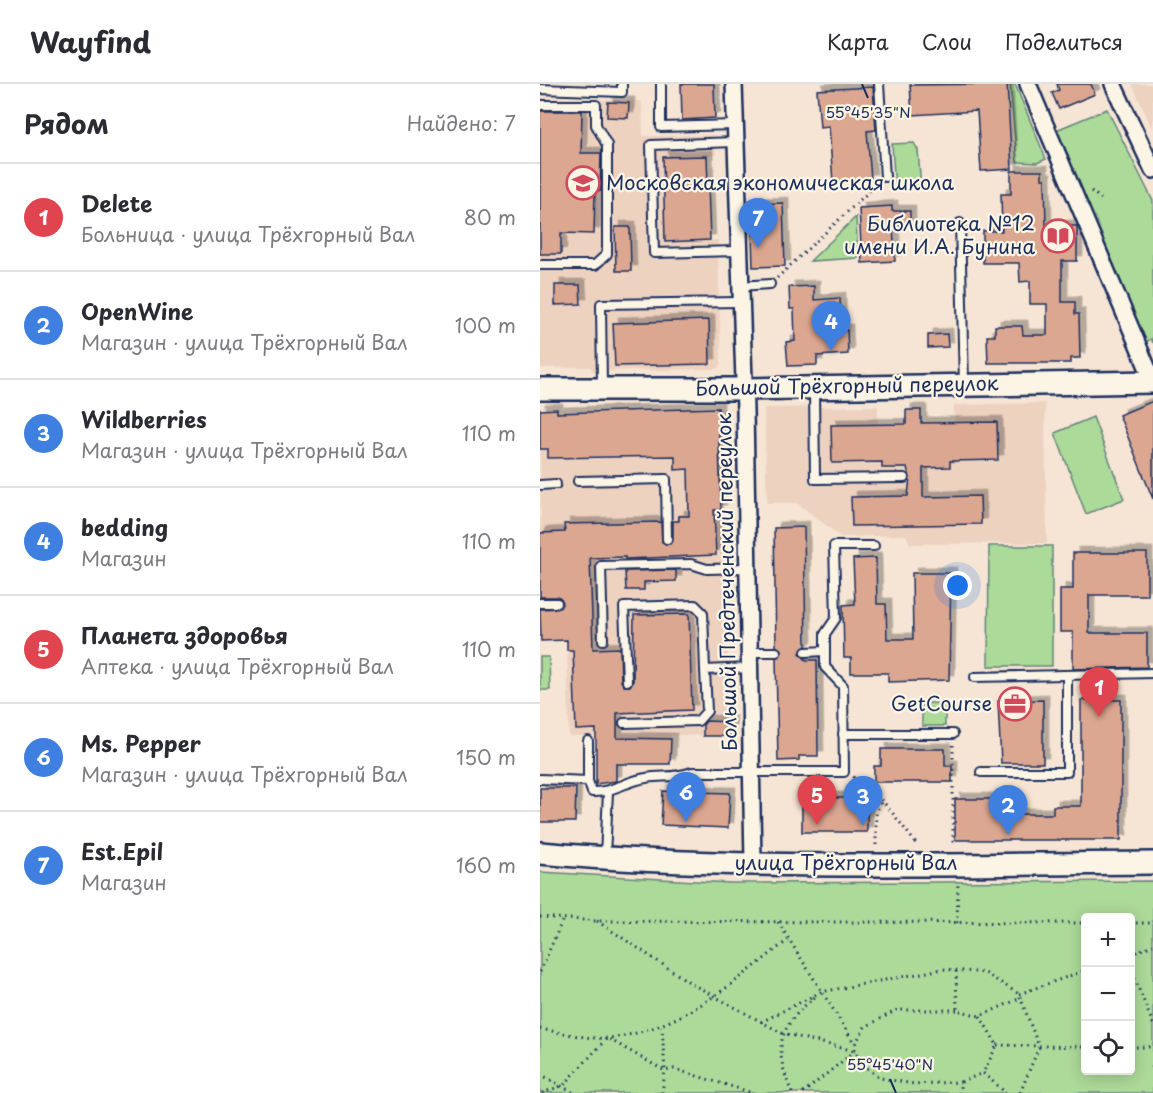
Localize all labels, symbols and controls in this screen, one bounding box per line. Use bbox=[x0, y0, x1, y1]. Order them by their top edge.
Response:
text: Wayfind bbox=[30, 20, 151, 63]
text: Карта bbox=[827, 25, 889, 57]
text: Слои bbox=[922, 25, 972, 57]
text: Поделиться bbox=[1005, 25, 1123, 57]
text: 55°45'35"N bbox=[825, 100, 911, 123]
text: Рядом bbox=[24, 104, 109, 143]
text: Найдено: 7 bbox=[407, 108, 516, 138]
school or university icon: Московская экономическая школа bbox=[565, 165, 601, 201]
place label: Московская экономическая школа bbox=[606, 167, 955, 197]
text: Delete bbox=[81, 186, 152, 219]
pin: 7 bbox=[738, 198, 778, 248]
text: 1 bbox=[39, 202, 48, 232]
text: 80 m bbox=[464, 202, 516, 232]
place label: Библиотека №12 имени И.А. Бунина bbox=[844, 208, 1035, 261]
library icon: Библиотека №12 имени И.А. Бунина bbox=[1040, 218, 1076, 254]
text: Больница · улица Трёхгорный Вал bbox=[81, 219, 415, 249]
text: OpenWine bbox=[81, 294, 193, 327]
pin: 4 bbox=[812, 302, 850, 351]
text: 2 bbox=[36, 310, 51, 340]
text: 100 m bbox=[455, 310, 516, 340]
text: Магазин · улица Трёхгорный Вал bbox=[81, 327, 408, 357]
street label: Большой Трёхгорный переулок bbox=[695, 367, 999, 403]
text: Wildberries bbox=[81, 402, 207, 435]
street label: Большой Предтеченский переулок bbox=[708, 413, 744, 751]
text: 3 bbox=[37, 418, 50, 448]
text: 110 m bbox=[462, 418, 516, 448]
text: Магазин · улица Трёхгорный Вал bbox=[81, 435, 408, 465]
text: bedding bbox=[81, 510, 168, 543]
text: 4 bbox=[37, 526, 50, 556]
text: 110 m bbox=[462, 526, 516, 556]
text: Магазин bbox=[81, 543, 167, 573]
your location bbox=[943, 571, 972, 600]
text: Планета здоровья bbox=[81, 618, 288, 651]
text: 5 bbox=[37, 634, 50, 664]
text: 110 m bbox=[462, 634, 516, 664]
text: Аптека · улица Трёхгорный Вал bbox=[81, 651, 394, 681]
pin: 1 bbox=[1080, 668, 1118, 717]
office icon: GetCourse bbox=[997, 686, 1033, 722]
place label: GetCourse bbox=[891, 688, 992, 718]
text: Ms. Pepper bbox=[81, 726, 201, 759]
text: 6 bbox=[36, 742, 51, 772]
text: 150 m bbox=[456, 742, 516, 772]
text: Магазин · улица Трёхгорный Вал bbox=[81, 759, 408, 789]
pin: 6 bbox=[666, 772, 706, 822]
pin: 5 bbox=[798, 776, 836, 825]
pin: 3 bbox=[844, 776, 882, 826]
pin: 2 bbox=[988, 786, 1028, 835]
text: Est.Epil bbox=[81, 834, 163, 867]
street label: улица Трёхгорный Вал bbox=[735, 847, 958, 877]
text: 7 bbox=[38, 850, 49, 880]
text: 160 m bbox=[456, 850, 516, 880]
text: Магазин bbox=[81, 867, 167, 897]
map controls bbox=[1081, 913, 1135, 1075]
button: + bbox=[1081, 913, 1135, 967]
button: − bbox=[1081, 967, 1135, 1021]
button: locate bbox=[1081, 1021, 1135, 1075]
text: 55°45'40"N bbox=[847, 1052, 933, 1075]

